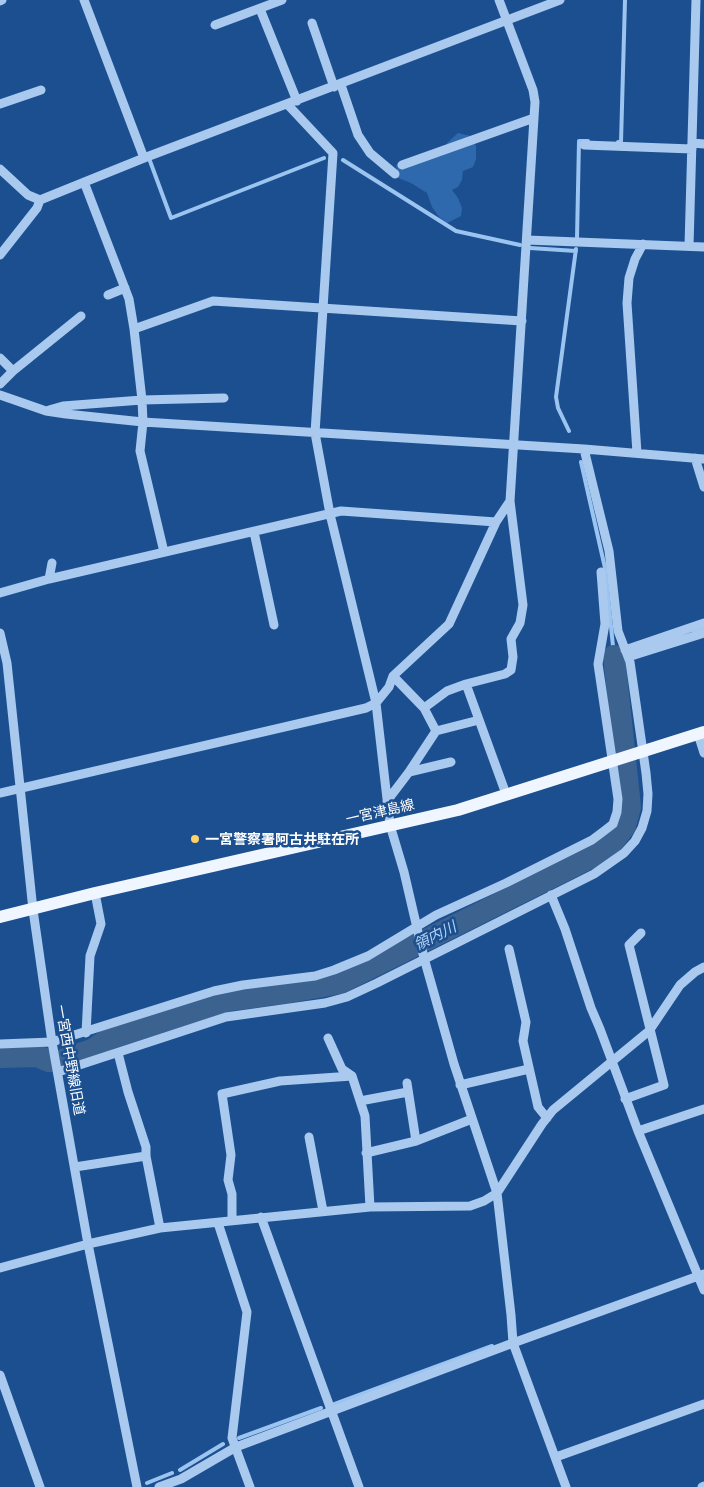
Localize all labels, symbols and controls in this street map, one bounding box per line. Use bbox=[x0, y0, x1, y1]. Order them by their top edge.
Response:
street label: 一宮津島線 bbox=[344, 796, 416, 828]
place label: 一宮警察署阿古井駐在所 bbox=[205, 831, 359, 847]
marker: 一宮警察署阿古井駐在所 bbox=[189, 833, 201, 845]
water label: 領内川 bbox=[411, 918, 459, 954]
street label: 一宮西中野線旧道 bbox=[52, 1003, 88, 1117]

